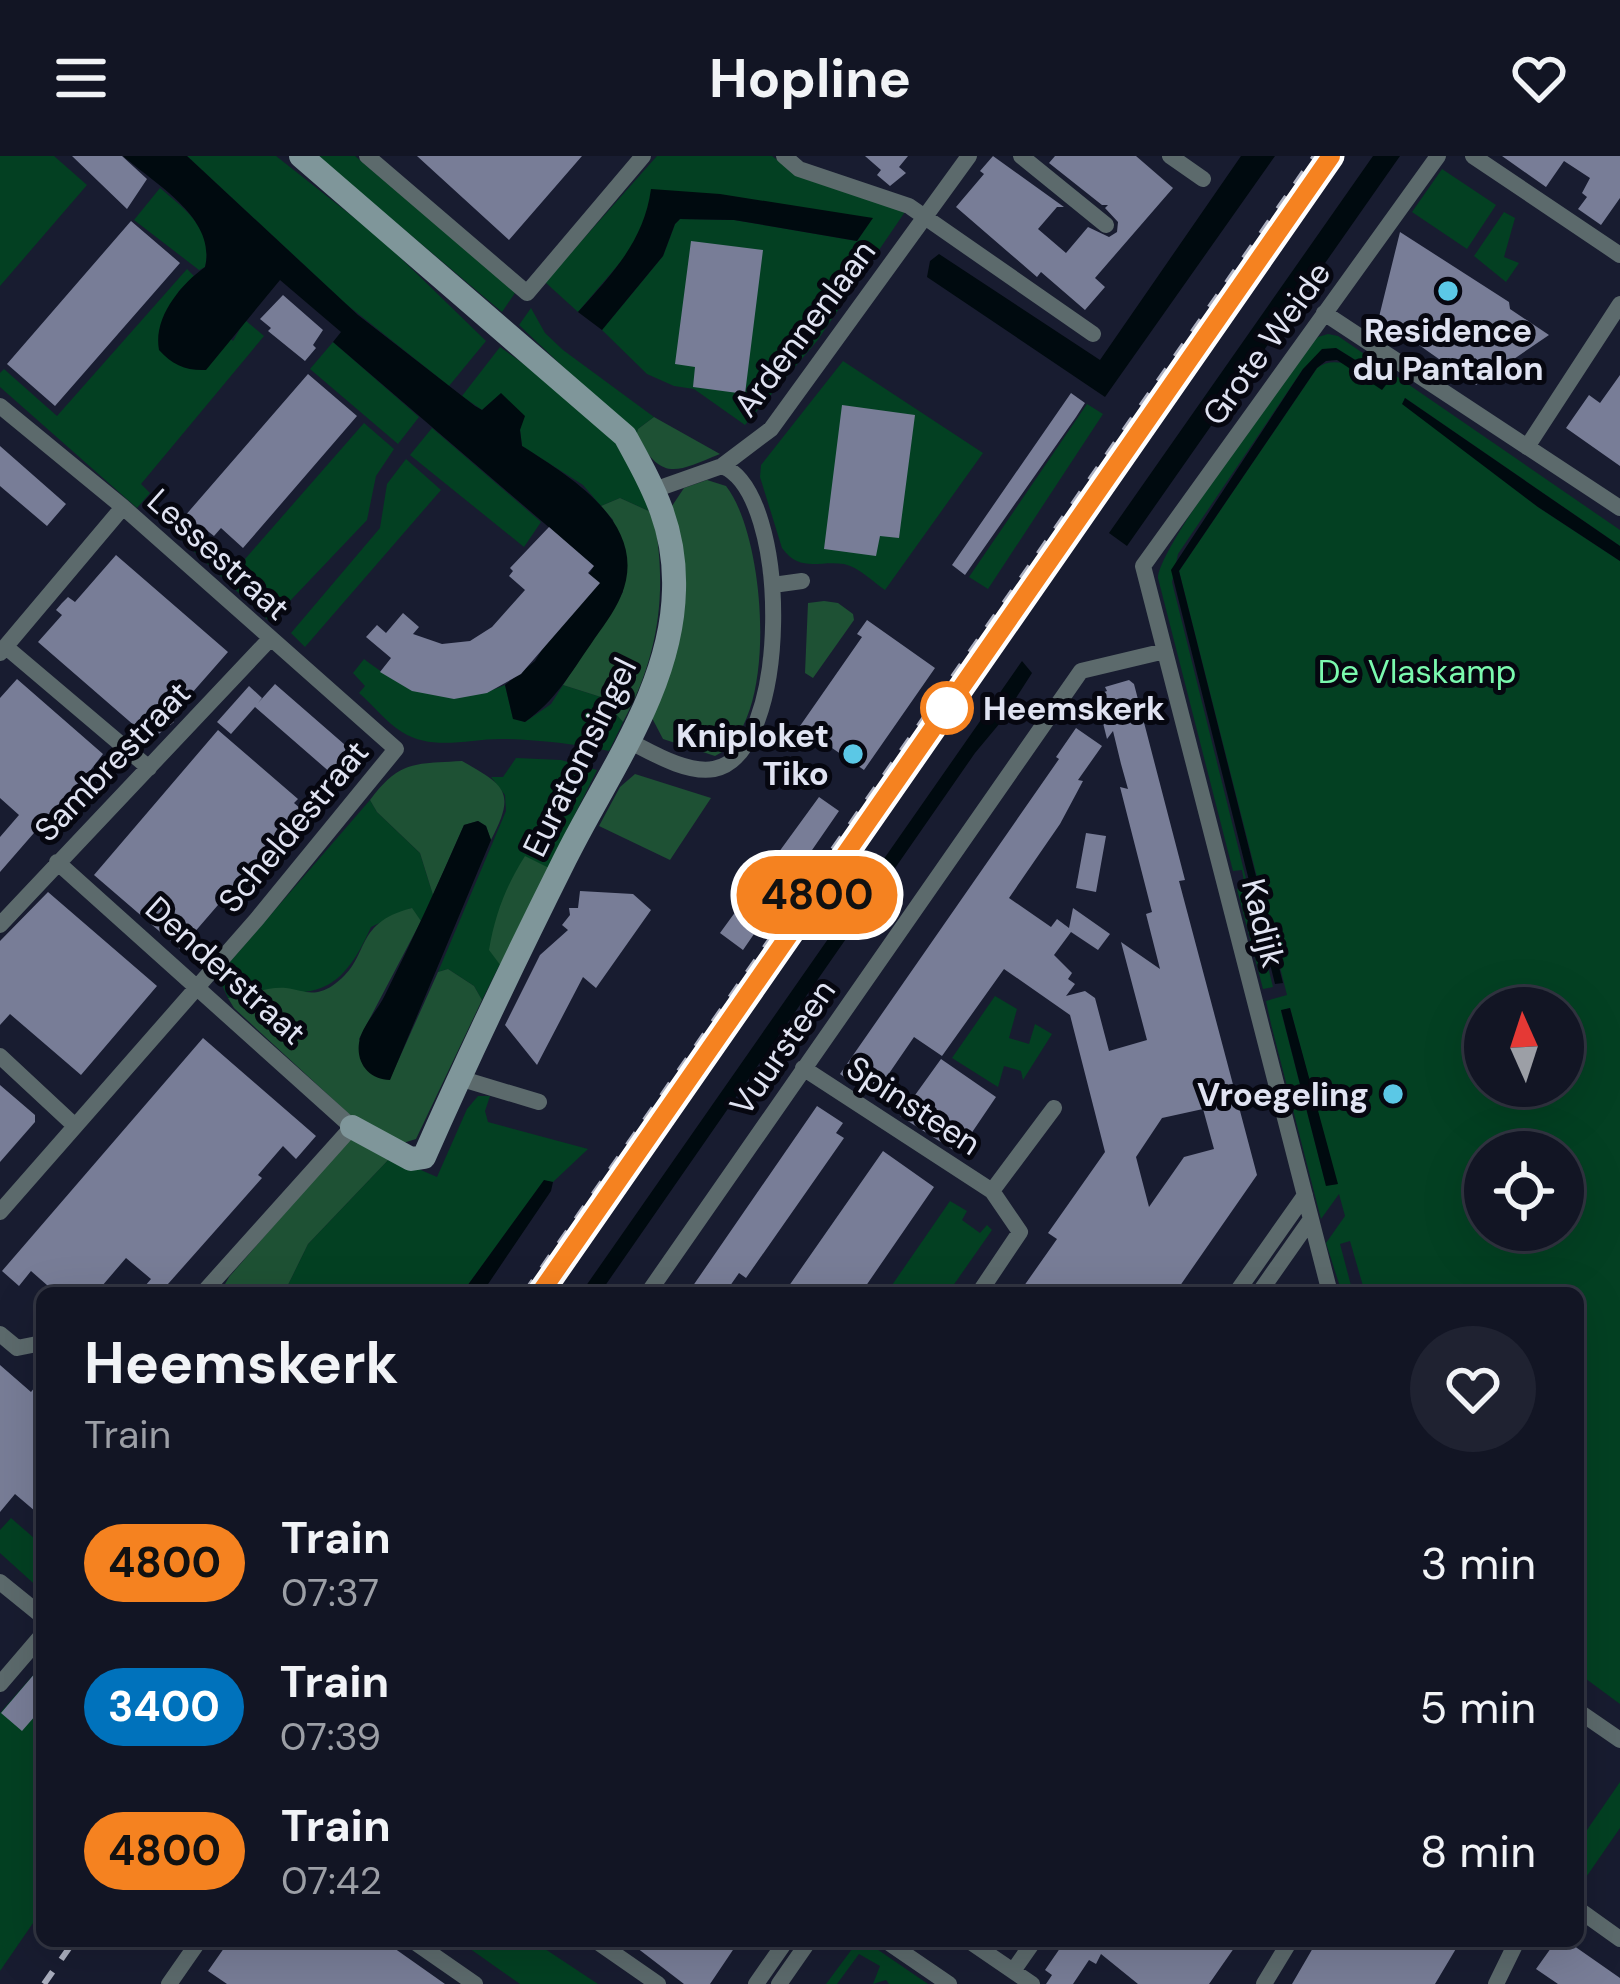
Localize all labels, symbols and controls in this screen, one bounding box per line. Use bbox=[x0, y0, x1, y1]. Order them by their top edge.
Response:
text: Hopline bbox=[709, 43, 911, 114]
icon: menu bbox=[48, 45, 114, 111]
icon: heart bbox=[1506, 45, 1572, 111]
street label: Ardennenlaan bbox=[724, 231, 885, 425]
street label: Grote Weide bbox=[1193, 253, 1340, 434]
marker: Residence du Pantalon bbox=[1435, 278, 1461, 304]
place label: Residence du Pantalon bbox=[1352, 309, 1544, 390]
street label: Lessestraat bbox=[139, 479, 299, 629]
park label: De Vlaskamp bbox=[1318, 650, 1516, 693]
street label: Euratomsingel bbox=[513, 651, 646, 864]
street label: Sambrestraat bbox=[25, 672, 200, 851]
marker: Heemskerk bbox=[922, 683, 972, 733]
place label: Heemskerk bbox=[983, 687, 1165, 730]
place label: Kniploket Tiko bbox=[676, 714, 829, 795]
street label: Scheldestraat bbox=[209, 731, 378, 921]
marker: Kniploket Tiko bbox=[840, 741, 866, 767]
line badge: 4800 bbox=[733, 856, 901, 934]
text: 4800 bbox=[760, 867, 874, 922]
street label: Kadijk bbox=[1232, 874, 1295, 972]
street label: Denderstraat bbox=[136, 887, 315, 1054]
street label: Vuursteen bbox=[720, 971, 845, 1124]
north arrow bbox=[1464, 987, 1584, 1107]
map controls bbox=[1464, 987, 1584, 1251]
street label: Spinsteen bbox=[839, 1046, 989, 1165]
place label: Vroegeling bbox=[1197, 1073, 1369, 1116]
marker: Vroegeling bbox=[1380, 1081, 1406, 1107]
button: locate bbox=[1464, 1131, 1584, 1251]
text: Heemskerk bbox=[84, 1326, 398, 1401]
button: heart bbox=[1410, 1326, 1536, 1452]
text: Train bbox=[84, 1409, 171, 1460]
text: Train bbox=[281, 1508, 391, 1567]
text: 3 min bbox=[1421, 1534, 1536, 1593]
text: 4800 bbox=[108, 1535, 221, 1590]
text: 07:37 bbox=[281, 1567, 379, 1618]
text: Train bbox=[280, 1652, 389, 1711]
text: 5 min bbox=[1420, 1678, 1536, 1737]
text: 3400 bbox=[108, 1679, 220, 1734]
text: 07:39 bbox=[280, 1711, 381, 1762]
text: Train bbox=[281, 1796, 391, 1855]
text: 8 min bbox=[1420, 1822, 1536, 1881]
text: 4800 bbox=[108, 1823, 221, 1878]
text: 07:42 bbox=[281, 1855, 382, 1906]

